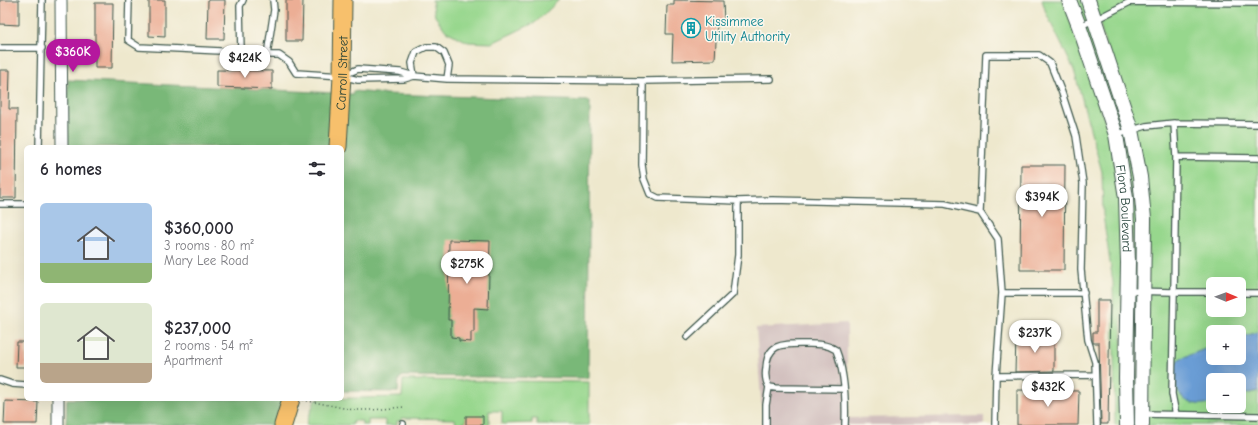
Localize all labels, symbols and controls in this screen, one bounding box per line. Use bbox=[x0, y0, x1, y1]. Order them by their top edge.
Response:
place label: Kissimmee Utility Authority bbox=[705, 14, 790, 44]
building icon: Kissimmee Utility Authority bbox=[680, 17, 702, 39]
street label: Carroll Street bbox=[333, 35, 351, 111]
pin: $360K bbox=[45, 39, 101, 73]
text: $360K bbox=[55, 44, 91, 59]
pin: $424K bbox=[217, 45, 273, 79]
text: $424K bbox=[228, 50, 262, 65]
icon: filters bbox=[306, 158, 328, 180]
text: 6 homes bbox=[40, 160, 102, 179]
street label: Flora Boulevard bbox=[1113, 164, 1135, 252]
pin: $394K bbox=[1014, 184, 1070, 218]
text: $394K bbox=[1025, 189, 1059, 204]
icon: home bbox=[72, 219, 120, 267]
text: $360,000 bbox=[164, 219, 234, 238]
text: 3 rooms · 80 m² bbox=[164, 238, 254, 253]
pin: $275K bbox=[439, 251, 495, 285]
text: Mary Lee Road bbox=[164, 253, 249, 268]
text: $275K bbox=[450, 256, 484, 271]
north arrow bbox=[1206, 277, 1246, 317]
map controls bbox=[1206, 277, 1246, 413]
icon: home bbox=[72, 319, 120, 367]
text: $237,000 bbox=[164, 319, 231, 338]
pin: $237K bbox=[1007, 320, 1063, 354]
text: $237K bbox=[1018, 325, 1052, 340]
button: + bbox=[1206, 325, 1246, 365]
text: 2 rooms · 54 m² bbox=[164, 338, 253, 353]
text: Apartment bbox=[164, 353, 222, 368]
button: − bbox=[1206, 373, 1246, 413]
pin: $432K bbox=[1020, 374, 1076, 408]
text: $432K bbox=[1031, 379, 1065, 394]

